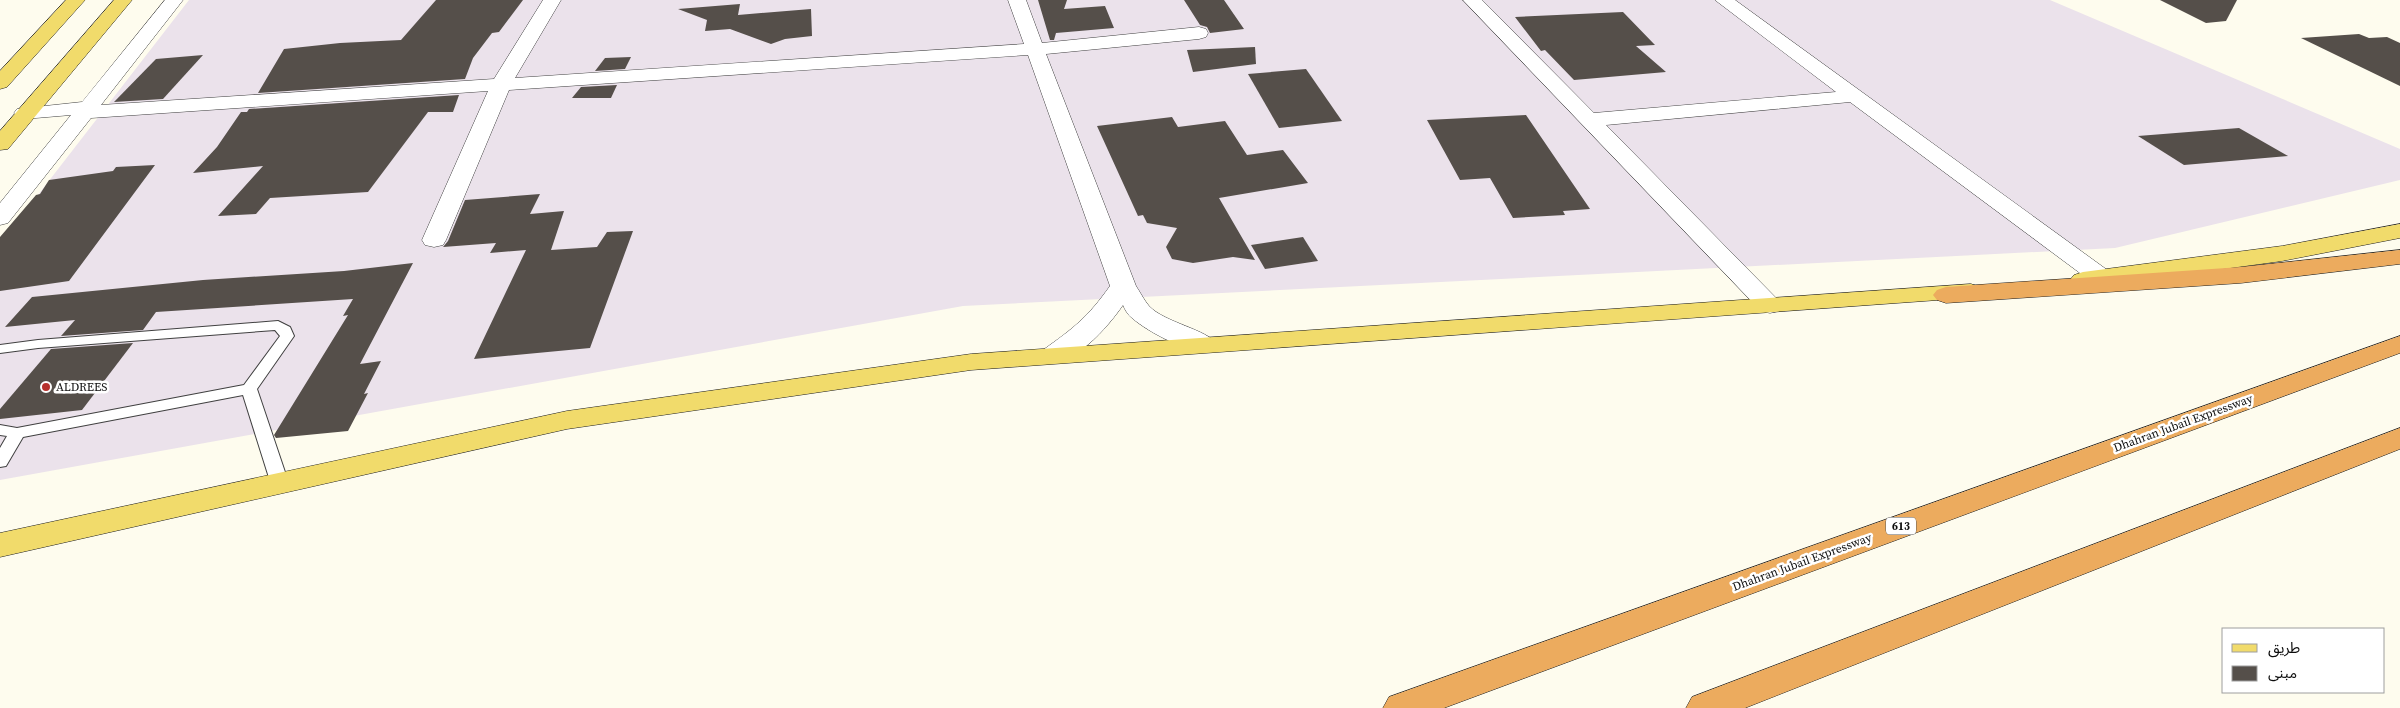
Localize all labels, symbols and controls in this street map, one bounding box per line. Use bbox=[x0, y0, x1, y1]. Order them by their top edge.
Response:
place label: ALDREES bbox=[56, 379, 107, 395]
marker: ALDREES bbox=[40, 381, 52, 393]
street label: Dhahran Jubail Expressway bbox=[2111, 390, 2256, 456]
road number: 613 bbox=[1886, 518, 1916, 534]
street label: Dhahran Jubail Expressway bbox=[1730, 529, 1875, 595]
legend bbox=[2222, 628, 2385, 693]
text: طريق bbox=[2268, 637, 2300, 658]
text: مبنى bbox=[2268, 662, 2297, 683]

